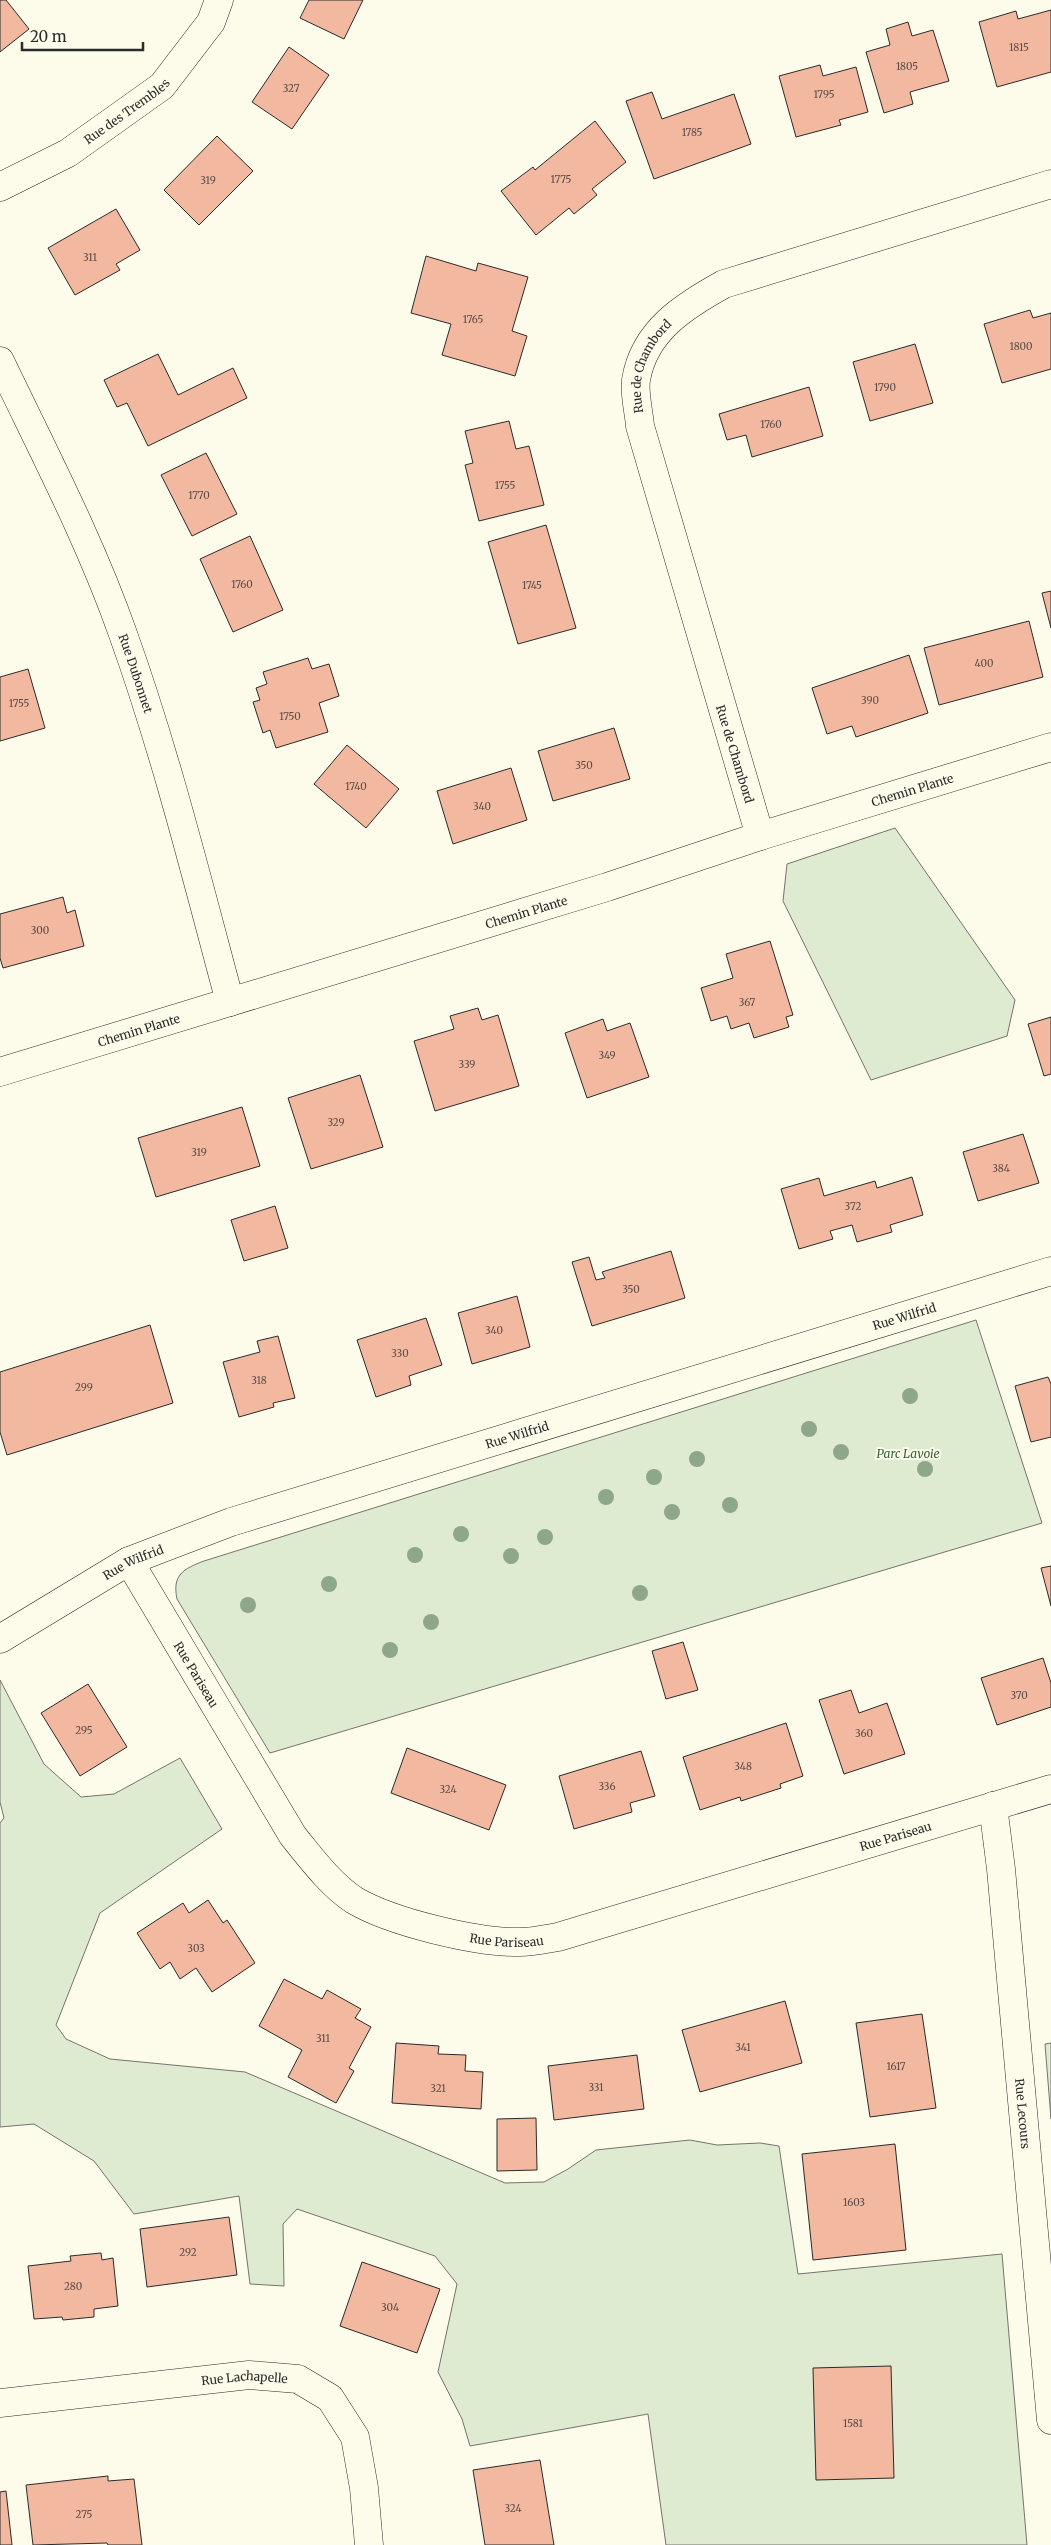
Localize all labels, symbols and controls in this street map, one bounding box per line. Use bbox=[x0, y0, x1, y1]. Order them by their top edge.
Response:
scale bar bbox=[22, 20, 144, 52]
text: 20 m bbox=[30, 27, 67, 46]
house number: 1815 bbox=[1009, 41, 1029, 54]
house number: 1805 bbox=[896, 60, 918, 73]
street label: Rue des Trembles bbox=[81, 75, 173, 147]
house number: 327 bbox=[283, 82, 300, 95]
house number: 1795 bbox=[813, 88, 835, 101]
house number: 1785 bbox=[682, 126, 703, 139]
house number: 1775 bbox=[551, 173, 572, 186]
house number: 319 bbox=[200, 174, 216, 187]
house number: 311 bbox=[83, 251, 97, 264]
house number: 1765 bbox=[463, 313, 483, 326]
street label: Rue de Chambord bbox=[628, 316, 674, 414]
house number: 1800 bbox=[1009, 340, 1033, 353]
house number: 1790 bbox=[874, 381, 896, 394]
house number: 1760 bbox=[760, 418, 782, 431]
house number: 1755 bbox=[495, 479, 515, 492]
house number: 1770 bbox=[188, 489, 210, 502]
house number: 1760 bbox=[231, 578, 253, 591]
house number: 1745 bbox=[522, 579, 542, 592]
street label: Rue Dubonnet bbox=[116, 632, 157, 715]
house number: 400 bbox=[974, 657, 994, 670]
house number: 390 bbox=[861, 694, 879, 707]
house number: 1755 bbox=[9, 697, 29, 710]
street label: Rue de Chambord bbox=[713, 703, 757, 805]
house number: 1750 bbox=[279, 710, 301, 723]
house number: 350 bbox=[575, 759, 593, 772]
street label: Chemin Plante bbox=[869, 770, 955, 809]
house number: 1740 bbox=[345, 780, 367, 793]
house number: 340 bbox=[473, 800, 491, 813]
street label: Chemin Plante bbox=[483, 892, 569, 931]
house number: 300 bbox=[31, 924, 49, 937]
house number: 367 bbox=[739, 996, 756, 1009]
street label: Chemin Plante bbox=[96, 1010, 181, 1049]
house number: 349 bbox=[598, 1049, 616, 1062]
house number: 339 bbox=[459, 1058, 475, 1071]
house number: 329 bbox=[327, 1116, 345, 1129]
house number: 319 bbox=[191, 1146, 207, 1159]
house number: 384 bbox=[992, 1162, 1010, 1175]
house number: 372 bbox=[845, 1200, 861, 1213]
house number: 350 bbox=[622, 1283, 640, 1296]
street label: Rue Wilfrid bbox=[871, 1299, 938, 1333]
house number: 340 bbox=[485, 1324, 503, 1337]
house number: 330 bbox=[391, 1347, 409, 1360]
house number: 318 bbox=[251, 1374, 267, 1387]
house number: 299 bbox=[75, 1381, 93, 1394]
street label: Rue Wilfrid bbox=[483, 1418, 550, 1451]
park label: Parc Lavoie bbox=[876, 1446, 940, 1461]
street label: Rue Wilfrid bbox=[100, 1541, 165, 1583]
street label: Rue Pariseau bbox=[171, 1639, 222, 1710]
house number: 370 bbox=[1010, 1689, 1028, 1702]
house number: 295 bbox=[75, 1724, 93, 1737]
house number: 360 bbox=[855, 1727, 873, 1740]
house number: 348 bbox=[734, 1760, 752, 1773]
house number: 336 bbox=[599, 1780, 615, 1793]
house number: 324 bbox=[439, 1783, 457, 1796]
street label: Rue Pariseau bbox=[858, 1818, 933, 1854]
street label: Rue Pariseau bbox=[469, 1930, 545, 1950]
house number: 303 bbox=[187, 1942, 205, 1955]
house number: 311 bbox=[316, 2032, 330, 2045]
house number: 341 bbox=[735, 2041, 751, 2054]
house number: 1617 bbox=[886, 2060, 906, 2073]
street label: Rue Lecours bbox=[1013, 2078, 1034, 2149]
house number: 331 bbox=[588, 2081, 604, 2094]
house number: 321 bbox=[430, 2082, 446, 2095]
house number: 1603 bbox=[843, 2196, 865, 2209]
house number: 292 bbox=[179, 2246, 197, 2259]
house number: 280 bbox=[64, 2280, 82, 2293]
house number: 304 bbox=[381, 2301, 399, 2314]
street label: Rue Lachapelle bbox=[200, 2367, 288, 2388]
house number: 1581 bbox=[843, 2417, 863, 2430]
house number: 324 bbox=[504, 2502, 522, 2515]
house number: 275 bbox=[76, 2508, 93, 2521]

